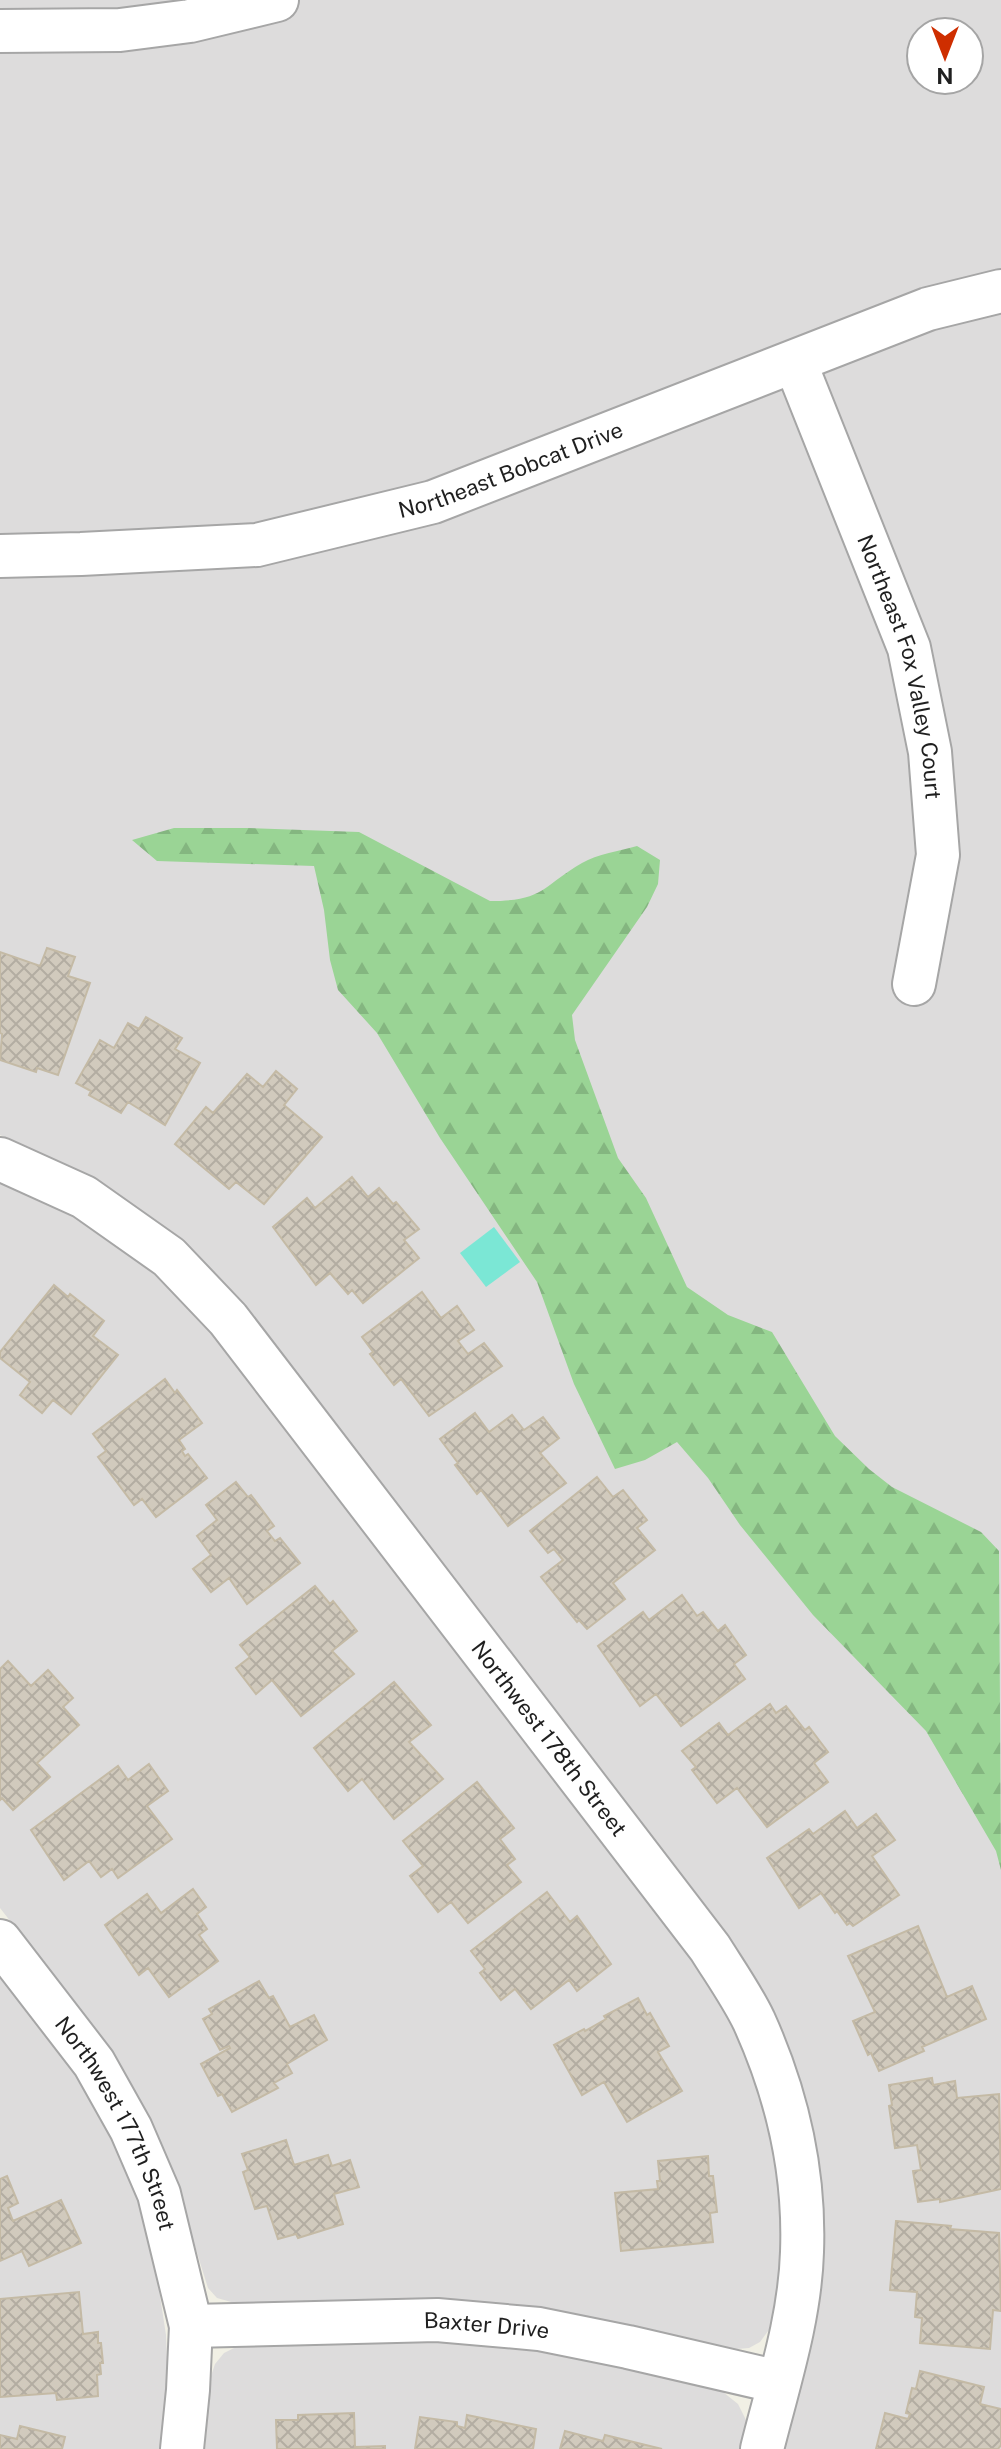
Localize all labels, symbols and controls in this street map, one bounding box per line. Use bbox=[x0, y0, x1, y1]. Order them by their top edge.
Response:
north arrow bbox=[905, 16, 985, 96]
text: N bbox=[936, 63, 954, 89]
street label: Northeast Bobcat Drive bbox=[395, 416, 627, 523]
street label: Northeast Fox Valley Court bbox=[852, 531, 947, 800]
street label: Northwest 178th Street bbox=[466, 1635, 632, 1841]
street label: Northwest 177th Street bbox=[50, 2011, 180, 2233]
street label: Baxter Drive bbox=[424, 2307, 552, 2344]

